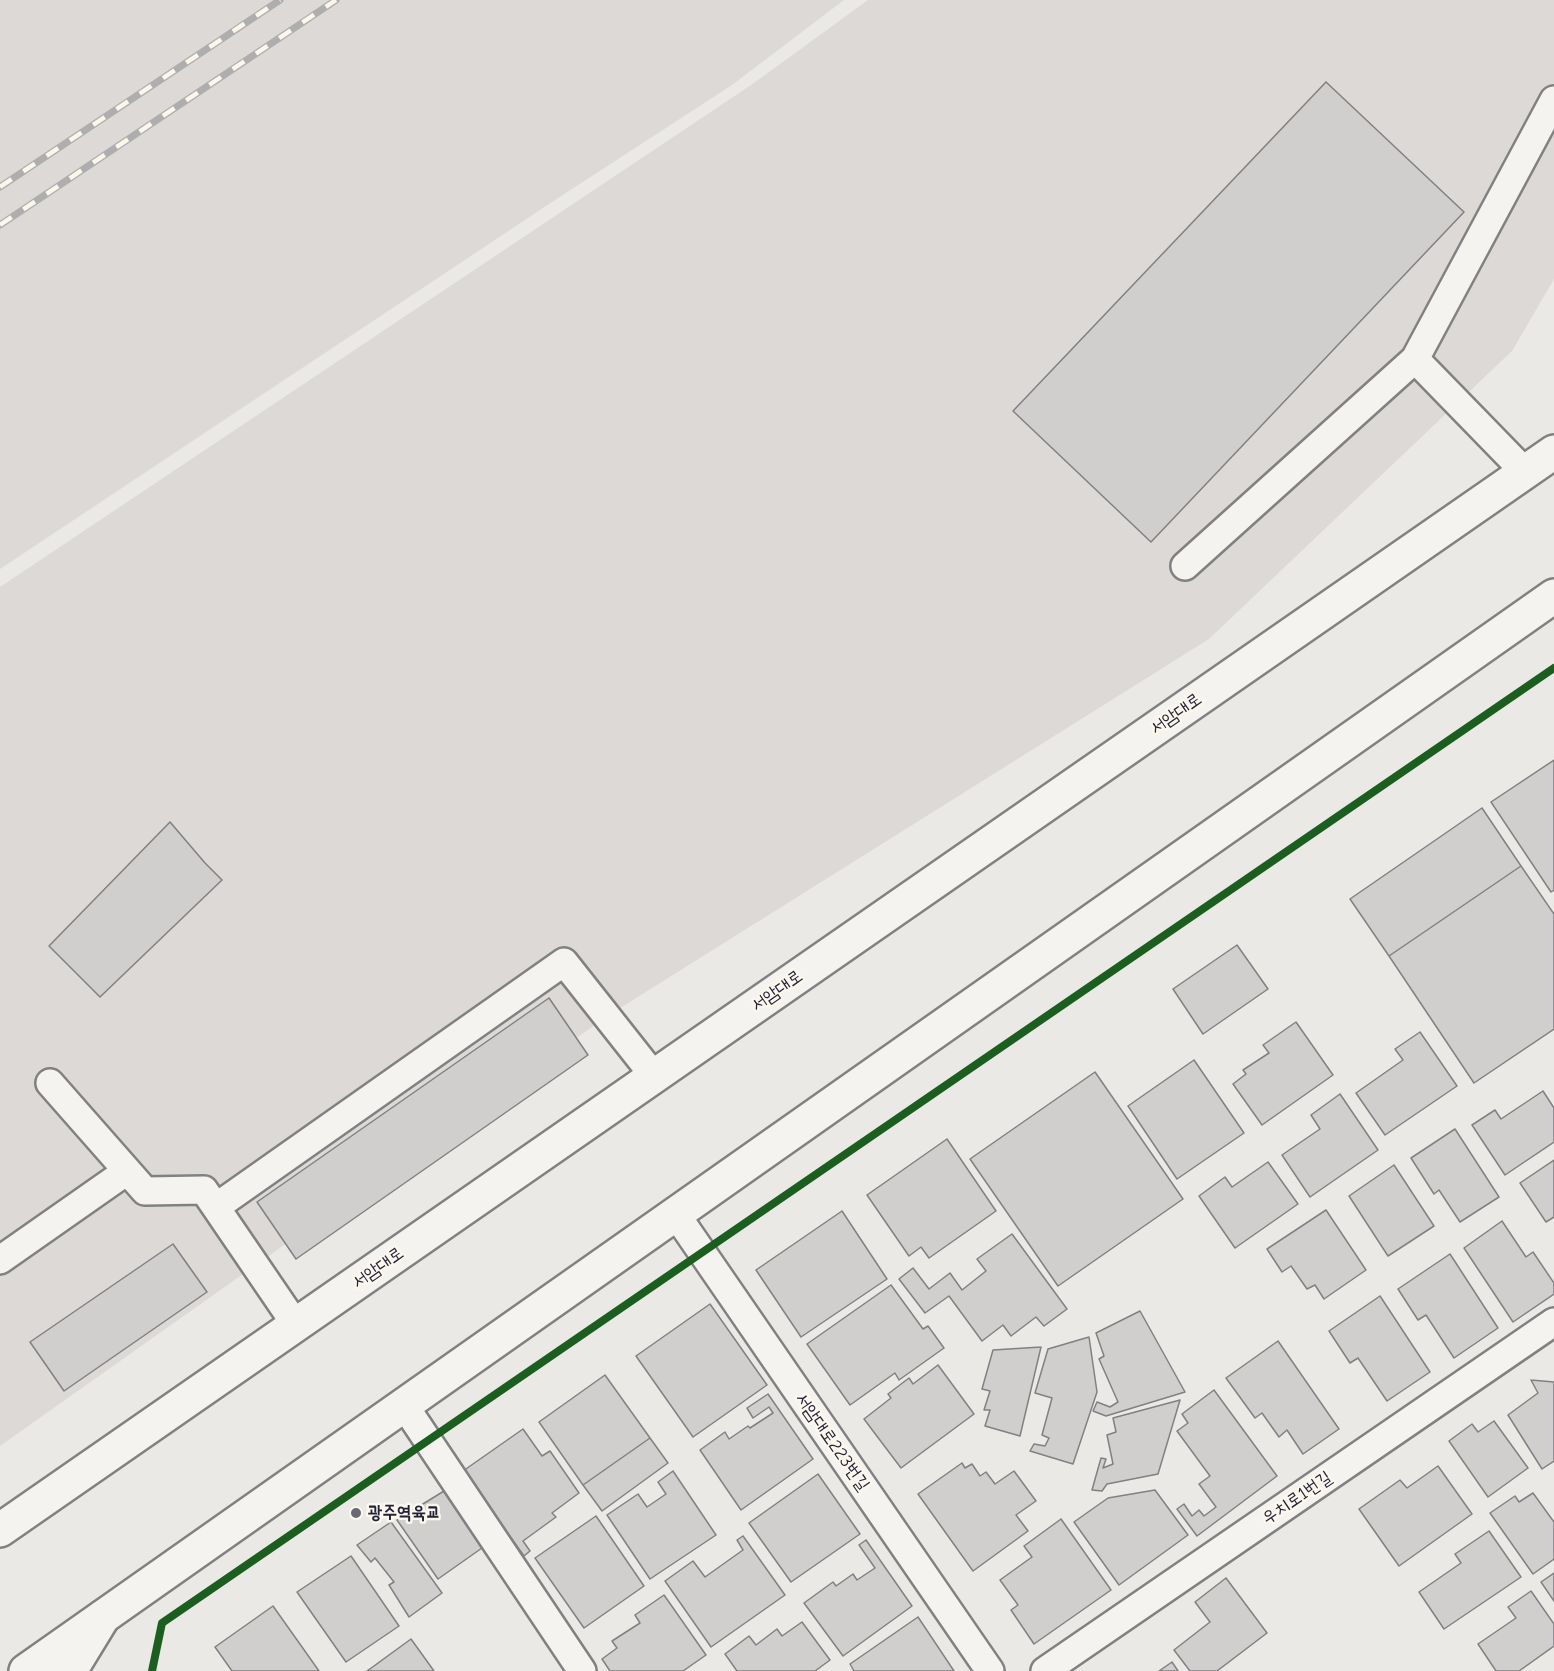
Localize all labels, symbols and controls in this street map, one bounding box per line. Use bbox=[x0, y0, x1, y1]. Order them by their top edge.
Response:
street label: 서암대로 bbox=[1146, 689, 1206, 739]
street label: 서암대로 bbox=[747, 966, 807, 1016]
street label: 서암대로 bbox=[348, 1243, 408, 1293]
street label: 서암대로223번길 bbox=[790, 1389, 874, 1495]
street label: 우치로1번길 bbox=[1258, 1467, 1336, 1529]
place label: 광주역육교 bbox=[368, 1502, 440, 1524]
marker: 광주역육교 bbox=[349, 1506, 363, 1520]

